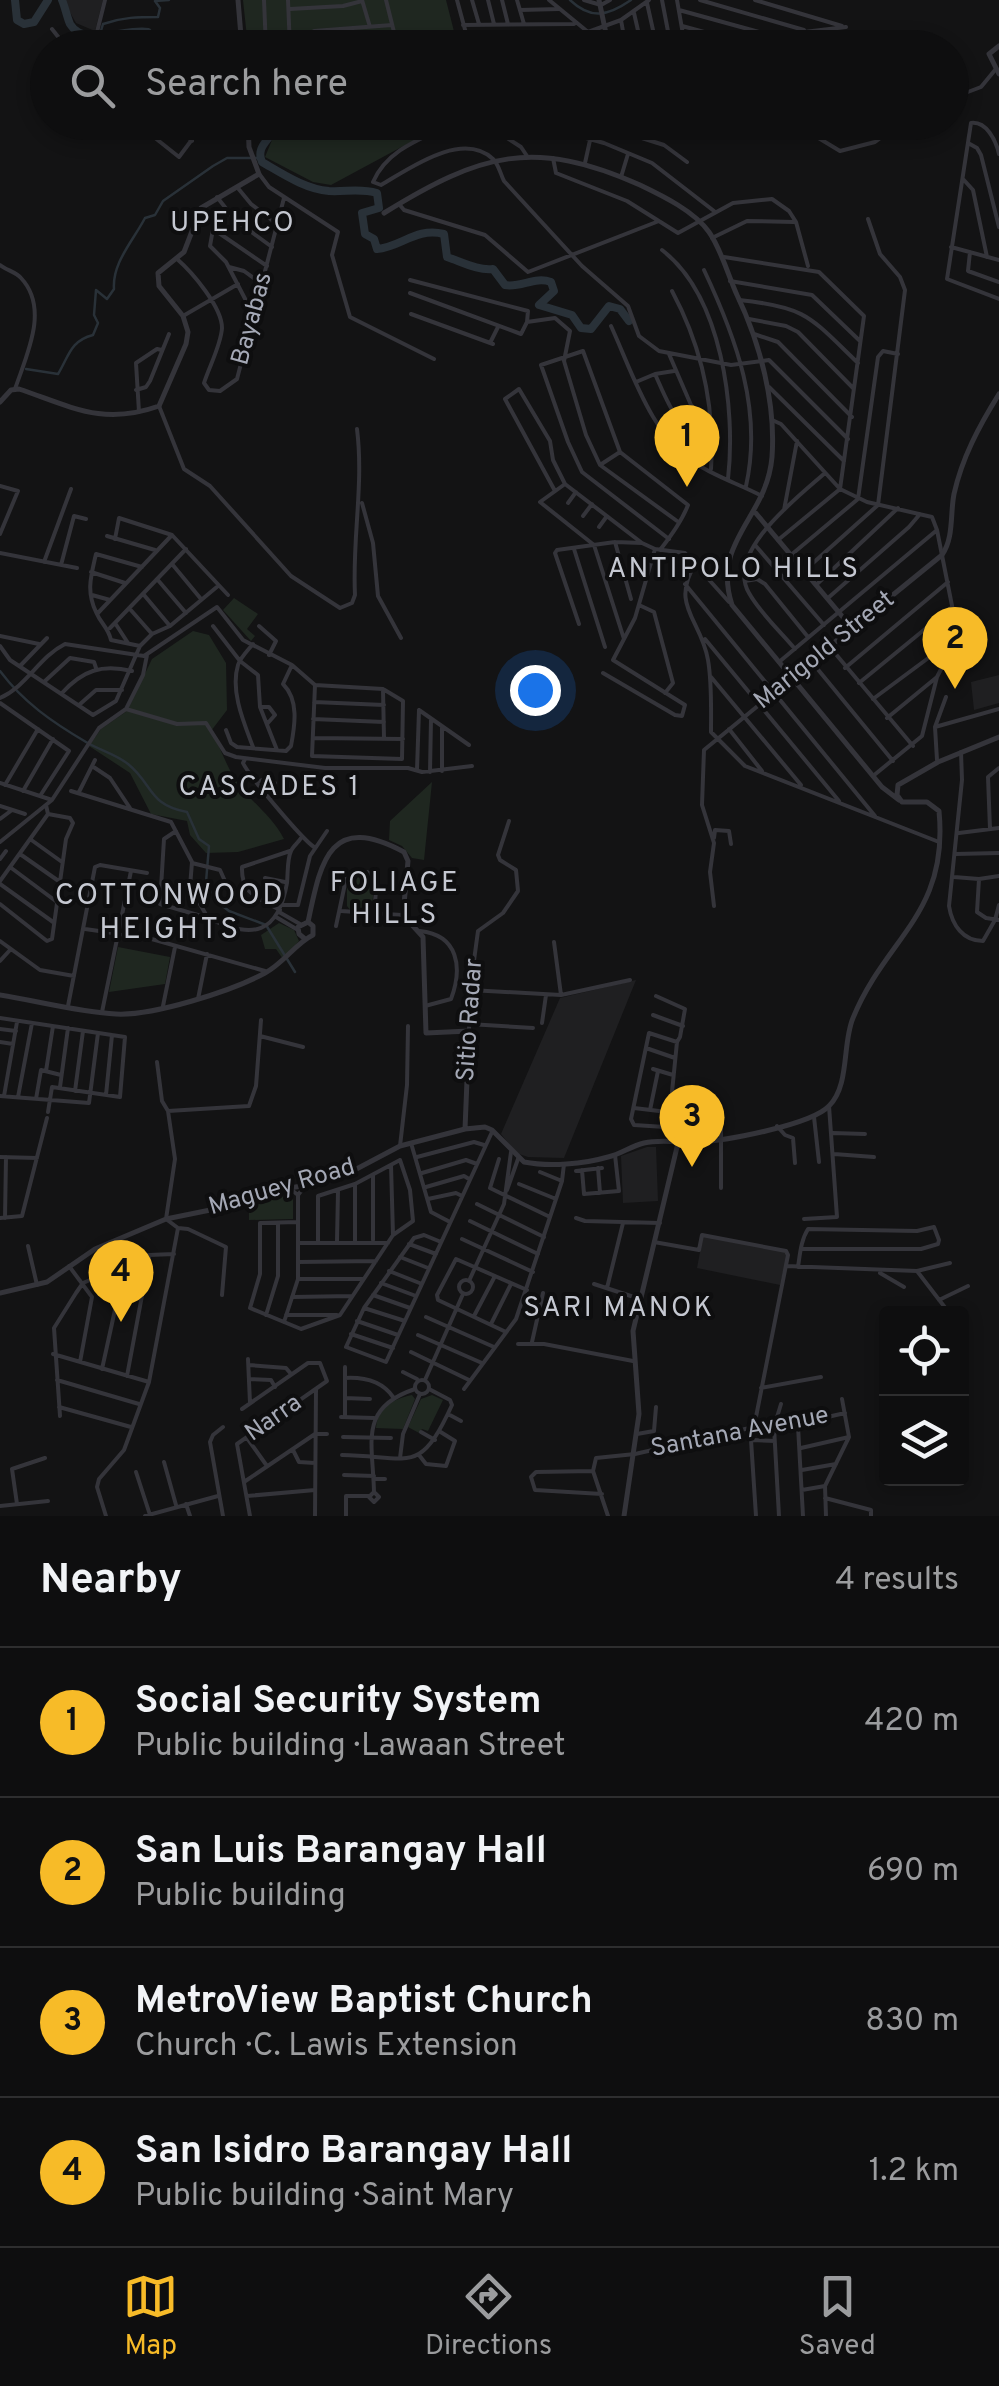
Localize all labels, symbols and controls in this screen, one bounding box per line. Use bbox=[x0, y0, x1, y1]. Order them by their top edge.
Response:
search box bbox=[30, 30, 969, 140]
icon: search bbox=[65, 58, 120, 113]
text: Search here bbox=[145, 61, 348, 110]
district label: UPEHCO bbox=[170, 206, 296, 242]
street label: Bayabas bbox=[225, 269, 281, 369]
pin: 1 bbox=[654, 404, 720, 487]
district label: ANTIPOLO HILLS bbox=[608, 552, 860, 588]
street label: Marigold Street bbox=[748, 584, 902, 718]
pin: 2 bbox=[922, 606, 988, 689]
your location bbox=[510, 665, 561, 716]
district label: CASCADES 1 bbox=[178, 770, 362, 806]
district label: FOLIAGE HILLS bbox=[330, 866, 460, 934]
district label: COTTONWOOD HEIGHTS bbox=[55, 878, 285, 949]
street label: Sitio Radar bbox=[451, 957, 491, 1083]
pin: 3 bbox=[660, 1084, 724, 1167]
street label: Maguey Road bbox=[205, 1152, 359, 1224]
pin: 4 bbox=[88, 1240, 154, 1322]
district label: SARI MANOK bbox=[523, 1291, 715, 1327]
map controls bbox=[879, 1306, 969, 1486]
button: locate bbox=[879, 1306, 969, 1396]
street label: Narra bbox=[239, 1388, 309, 1450]
button: layers bbox=[879, 1396, 969, 1486]
street label: Santana Avenue bbox=[648, 1400, 832, 1466]
text: Nearby bbox=[40, 1555, 182, 1608]
text: 4 results bbox=[835, 1561, 959, 1601]
text: Social Security System bbox=[135, 1678, 542, 1727]
text: 1 bbox=[66, 1702, 79, 1742]
text: 420 m bbox=[864, 1702, 959, 1742]
text: Public building · Lawaan Street bbox=[135, 1727, 566, 1767]
text: San Luis Barangay Hall bbox=[135, 1828, 547, 1877]
text: 2 bbox=[63, 1852, 82, 1892]
text: 690 m bbox=[867, 1852, 959, 1892]
text: Public building bbox=[135, 1877, 346, 1917]
text: MetroView Baptist Church bbox=[135, 1978, 593, 2027]
text: 3 bbox=[63, 2002, 82, 2042]
text: 830 m bbox=[865, 2002, 959, 2042]
text: Church · C. Lawis Extension bbox=[135, 2027, 518, 2067]
text: San Isidro Barangay Hall bbox=[135, 2128, 572, 2177]
text: 4 bbox=[62, 2152, 83, 2192]
text: 1.2 km bbox=[869, 2152, 959, 2192]
text: Public building · Saint Mary bbox=[135, 2177, 514, 2217]
tab: Map bbox=[123, 2269, 178, 2365]
tab: Directions bbox=[425, 2269, 552, 2365]
tab: Saved bbox=[799, 2269, 876, 2365]

